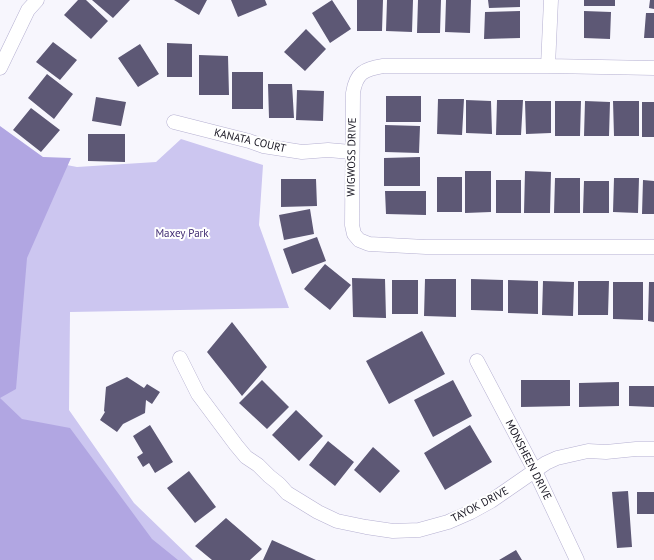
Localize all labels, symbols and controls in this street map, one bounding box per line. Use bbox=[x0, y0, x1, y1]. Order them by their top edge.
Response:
street label: WIGWOSS DRIVE bbox=[345, 117, 359, 197]
street label: KANATA COURT bbox=[213, 126, 287, 156]
park label: Maxey Park bbox=[155, 227, 209, 241]
street label: MONSHEEN DRIVE bbox=[502, 418, 554, 502]
street label: TAYOK DRIVE bbox=[449, 484, 511, 526]

